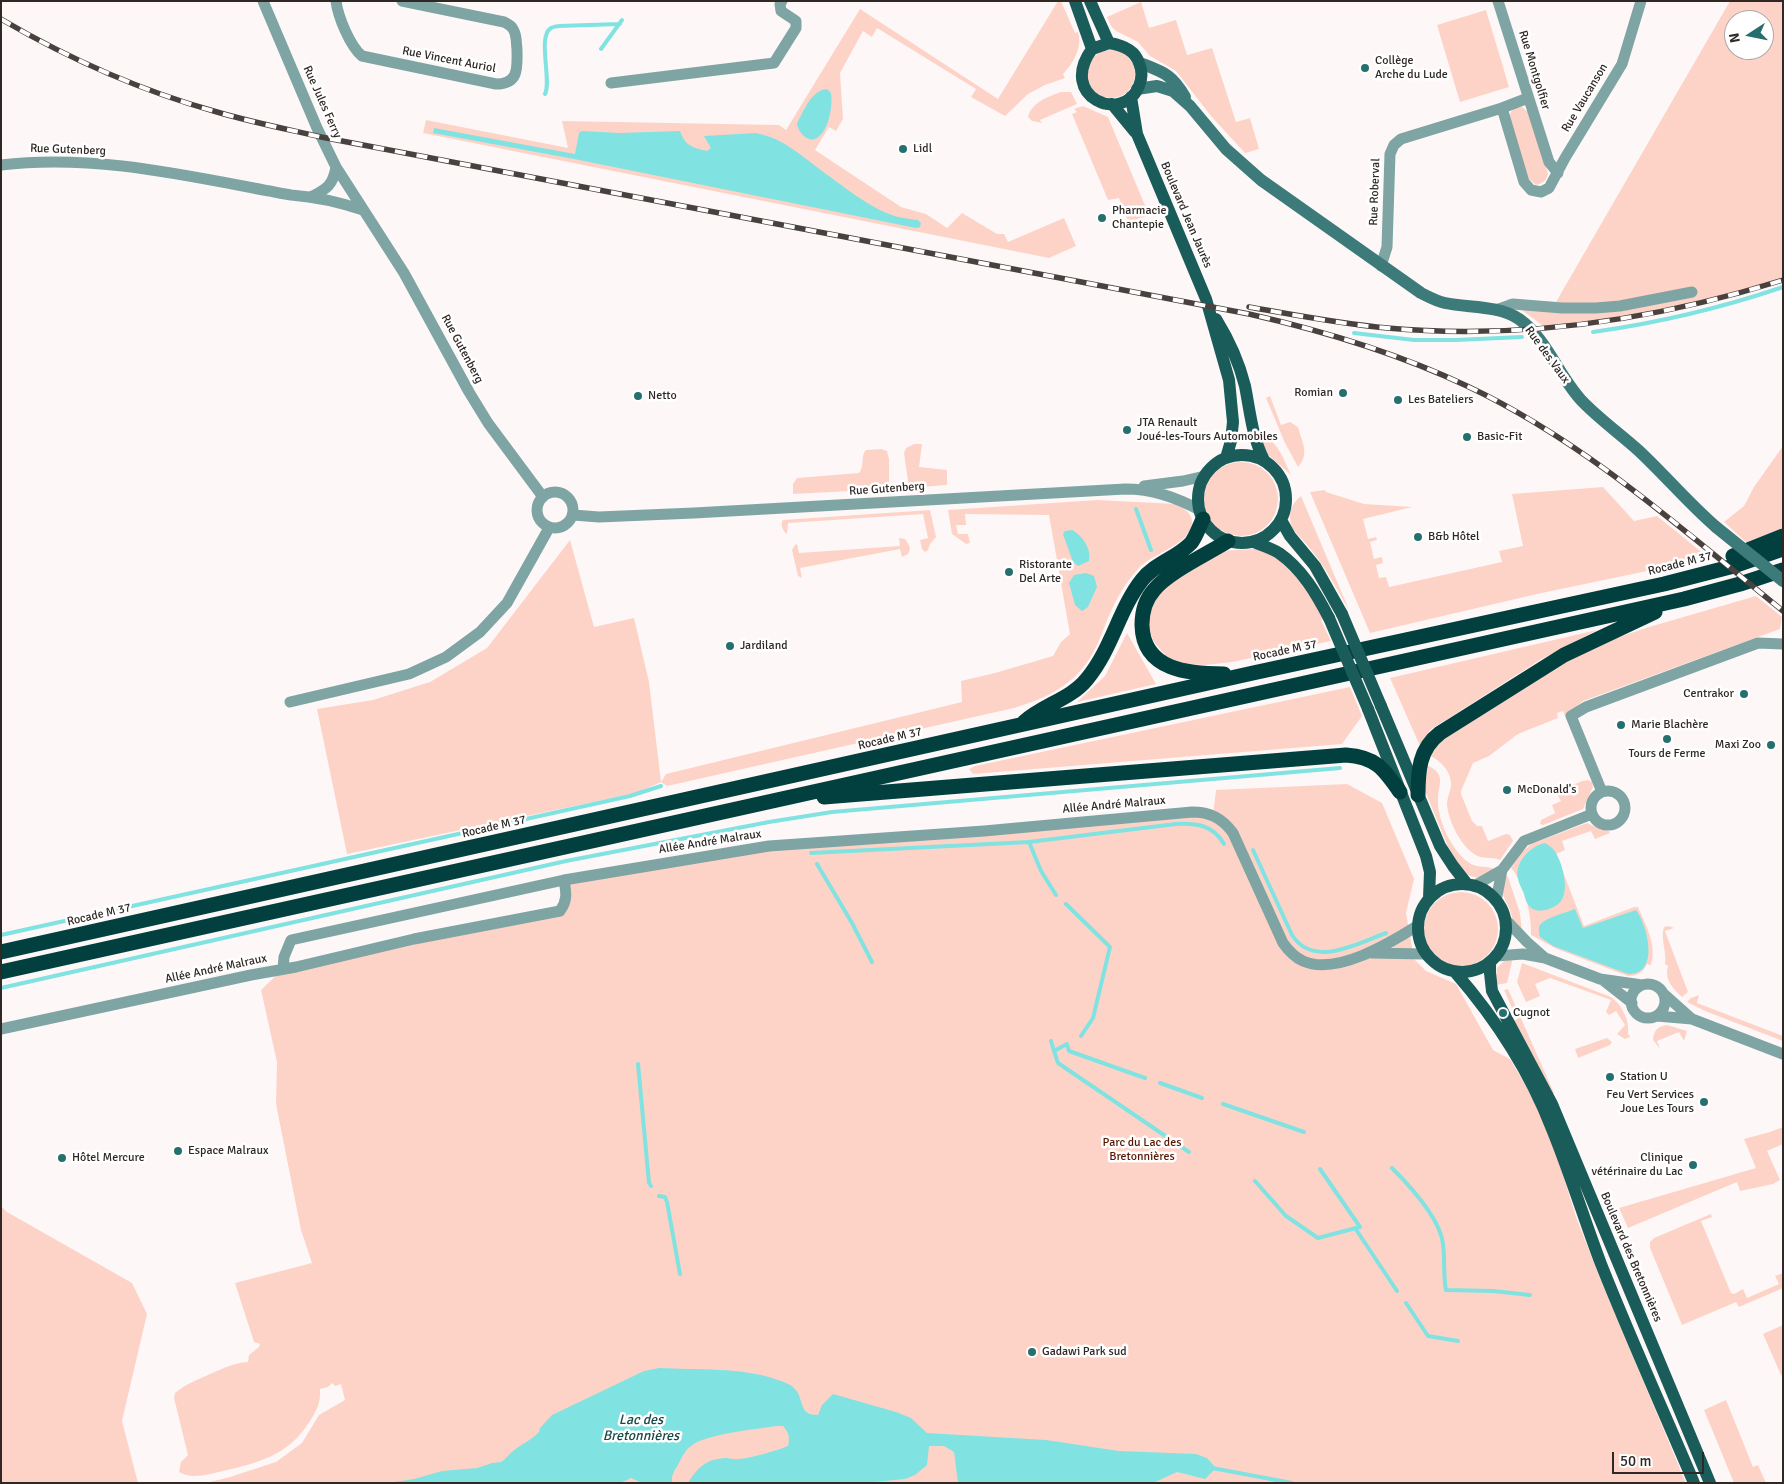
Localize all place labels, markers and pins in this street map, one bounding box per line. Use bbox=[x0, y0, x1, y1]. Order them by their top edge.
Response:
place label: Collège Arche du Lude bbox=[1375, 54, 1448, 82]
marker: Collège Arche du Lude bbox=[1359, 62, 1371, 74]
place label: Lidl bbox=[913, 142, 932, 156]
marker: Lidl bbox=[897, 143, 909, 155]
place label: Pharmacie Chantepie bbox=[1112, 204, 1166, 232]
marker: Pharmacie Chantepie bbox=[1096, 212, 1108, 224]
place label: Romian bbox=[1294, 386, 1333, 400]
marker: Romian bbox=[1337, 387, 1349, 399]
place label: Netto bbox=[648, 389, 677, 403]
marker: Netto bbox=[632, 390, 644, 402]
place label: Les Bateliers bbox=[1408, 393, 1474, 407]
marker: Les Bateliers bbox=[1392, 394, 1404, 406]
place label: JTA Renault Joué-les-Tours Automobiles bbox=[1137, 416, 1278, 444]
marker: JTA Renault Joué-les-Tours Automobiles bbox=[1121, 424, 1133, 436]
place label: Basic-Fit bbox=[1477, 430, 1522, 444]
marker: Basic-Fit bbox=[1461, 431, 1473, 443]
place label: B&b Hôtel bbox=[1428, 530, 1480, 544]
marker: B&b Hôtel bbox=[1412, 531, 1424, 543]
place label: Ristorante Del Arte bbox=[1019, 558, 1072, 586]
marker: Ristorante Del Arte bbox=[1003, 566, 1015, 578]
place label: Jardiland bbox=[740, 639, 788, 653]
marker: Jardiland bbox=[724, 640, 736, 652]
place label: Centrakor bbox=[1683, 687, 1734, 701]
marker: Centrakor bbox=[1738, 688, 1750, 700]
place label: Marie Blachère bbox=[1631, 718, 1709, 732]
marker: Marie Blachère bbox=[1615, 719, 1627, 731]
marker: Tours de Ferme bbox=[1661, 733, 1673, 745]
place label: Maxi Zoo bbox=[1715, 738, 1761, 752]
marker: Maxi Zoo bbox=[1765, 739, 1777, 751]
place label: Tours de Ferme bbox=[1629, 747, 1705, 761]
place label: McDonald's bbox=[1517, 783, 1577, 797]
marker: McDonald's bbox=[1501, 784, 1513, 796]
place label: Cugnot bbox=[1513, 1006, 1550, 1020]
marker: Cugnot bbox=[1497, 1007, 1509, 1019]
place label: Station U bbox=[1620, 1070, 1668, 1084]
marker: Station U bbox=[1604, 1071, 1616, 1083]
place label: Feu Vert Services Joue Les Tours bbox=[1606, 1088, 1694, 1116]
marker: Feu Vert Services Joue Les Tours bbox=[1698, 1096, 1710, 1108]
place label: Espace Malraux bbox=[188, 1144, 268, 1158]
marker: Espace Malraux bbox=[172, 1145, 184, 1157]
place label: Hôtel Mercure bbox=[72, 1151, 145, 1165]
place label: Clinique vétérinaire du Lac bbox=[1592, 1151, 1683, 1179]
marker: Hôtel Mercure bbox=[56, 1152, 68, 1164]
marker: Clinique vétérinaire du Lac bbox=[1687, 1159, 1699, 1171]
place label: Gadawi Park sud bbox=[1042, 1345, 1127, 1359]
marker: Gadawi Park sud bbox=[1026, 1346, 1038, 1358]

